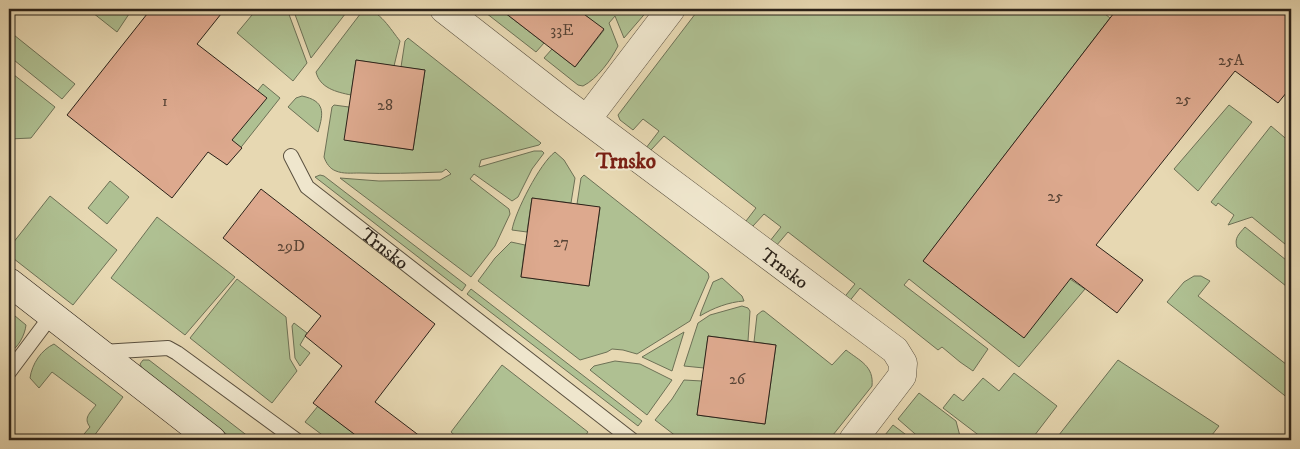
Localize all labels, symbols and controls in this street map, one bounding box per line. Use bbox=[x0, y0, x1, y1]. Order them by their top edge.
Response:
house number: 33E bbox=[550, 20, 574, 40]
house number: 25A bbox=[1218, 50, 1245, 70]
house number: 25 bbox=[1175, 89, 1191, 109]
house number: 1 bbox=[162, 91, 168, 111]
house number: 28 bbox=[377, 95, 393, 115]
district label: Trnsko bbox=[595, 149, 656, 175]
house number: 25 bbox=[1047, 186, 1063, 206]
street label: Trnsko bbox=[356, 223, 413, 275]
house number: 27 bbox=[553, 232, 569, 252]
house number: 29D bbox=[277, 236, 305, 256]
street label: Trnsko bbox=[755, 243, 813, 294]
house number: 26 bbox=[729, 369, 746, 389]

